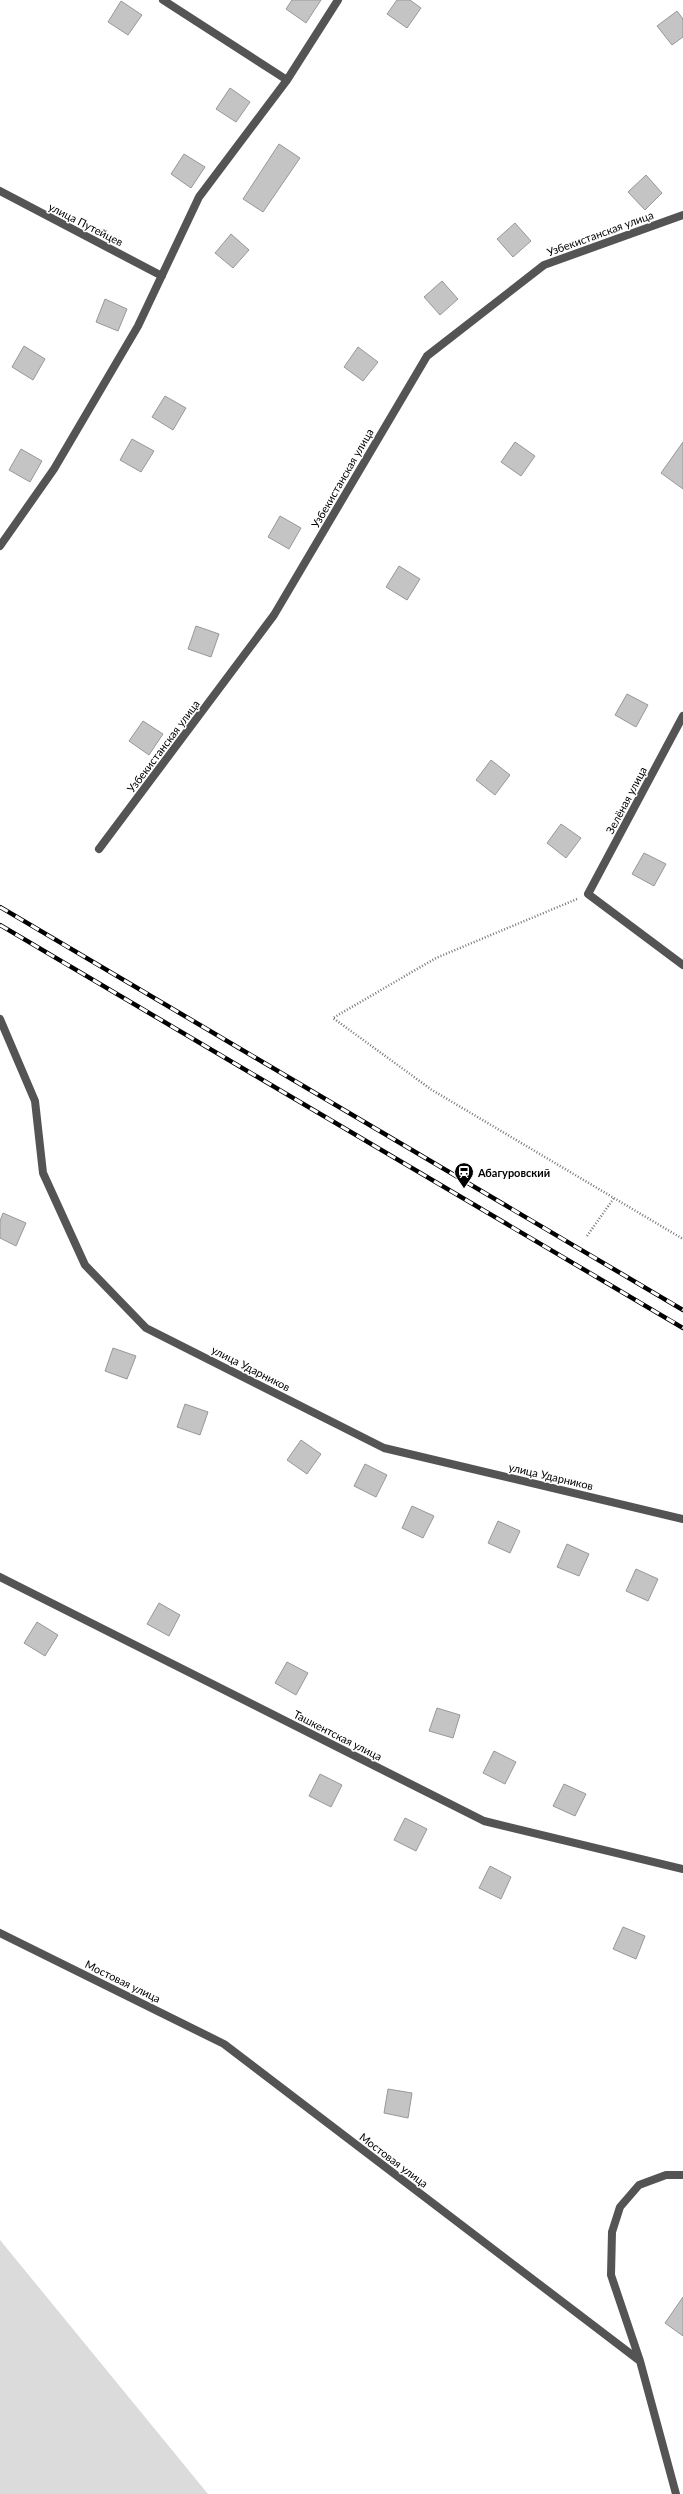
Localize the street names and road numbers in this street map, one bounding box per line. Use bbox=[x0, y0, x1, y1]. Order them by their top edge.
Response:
street label: улица Путейцев bbox=[47, 200, 125, 248]
street label: Узбекистанская улица bbox=[545, 208, 655, 258]
street label: Узбекистанская улица bbox=[308, 426, 376, 530]
street label: Узбекистанская улица bbox=[124, 697, 202, 795]
street label: Зелёная улица bbox=[603, 764, 649, 836]
street label: улица Ударников bbox=[210, 1343, 292, 1393]
street label: улица Ударников bbox=[507, 1460, 595, 1492]
street label: Ташкентская улица bbox=[292, 1707, 384, 1763]
street label: Мостовая улица bbox=[83, 1957, 163, 2005]
street label: Мостовая улица bbox=[357, 2130, 431, 2190]

